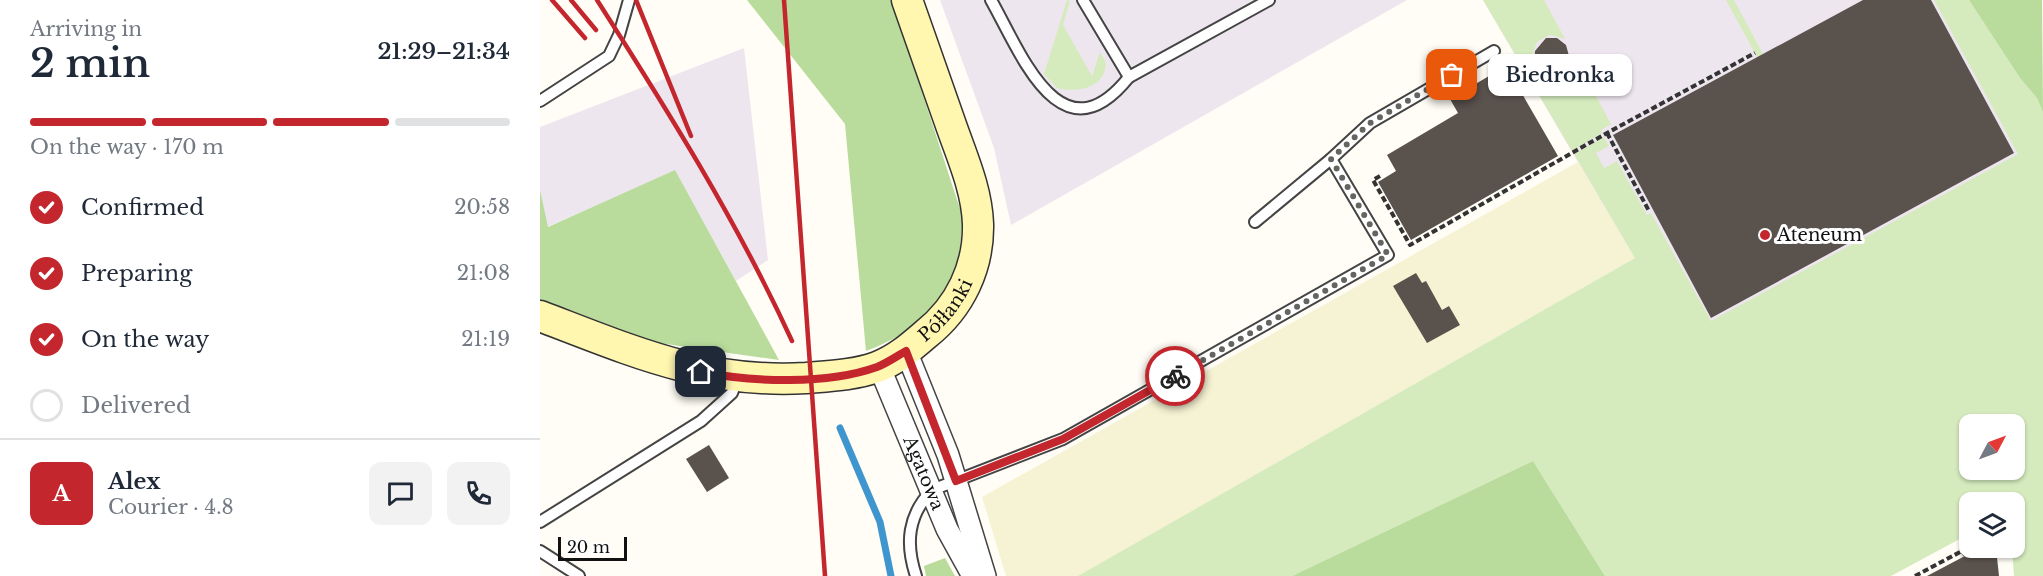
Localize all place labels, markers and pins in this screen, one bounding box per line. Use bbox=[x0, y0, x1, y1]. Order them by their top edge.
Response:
pin bbox=[1426, 49, 1477, 100]
callout: Biedronka bbox=[1488, 54, 1632, 96]
place label: Ateneum bbox=[1776, 224, 1862, 246]
marker: Ateneum bbox=[1758, 228, 1772, 242]
pin bbox=[675, 346, 726, 397]

